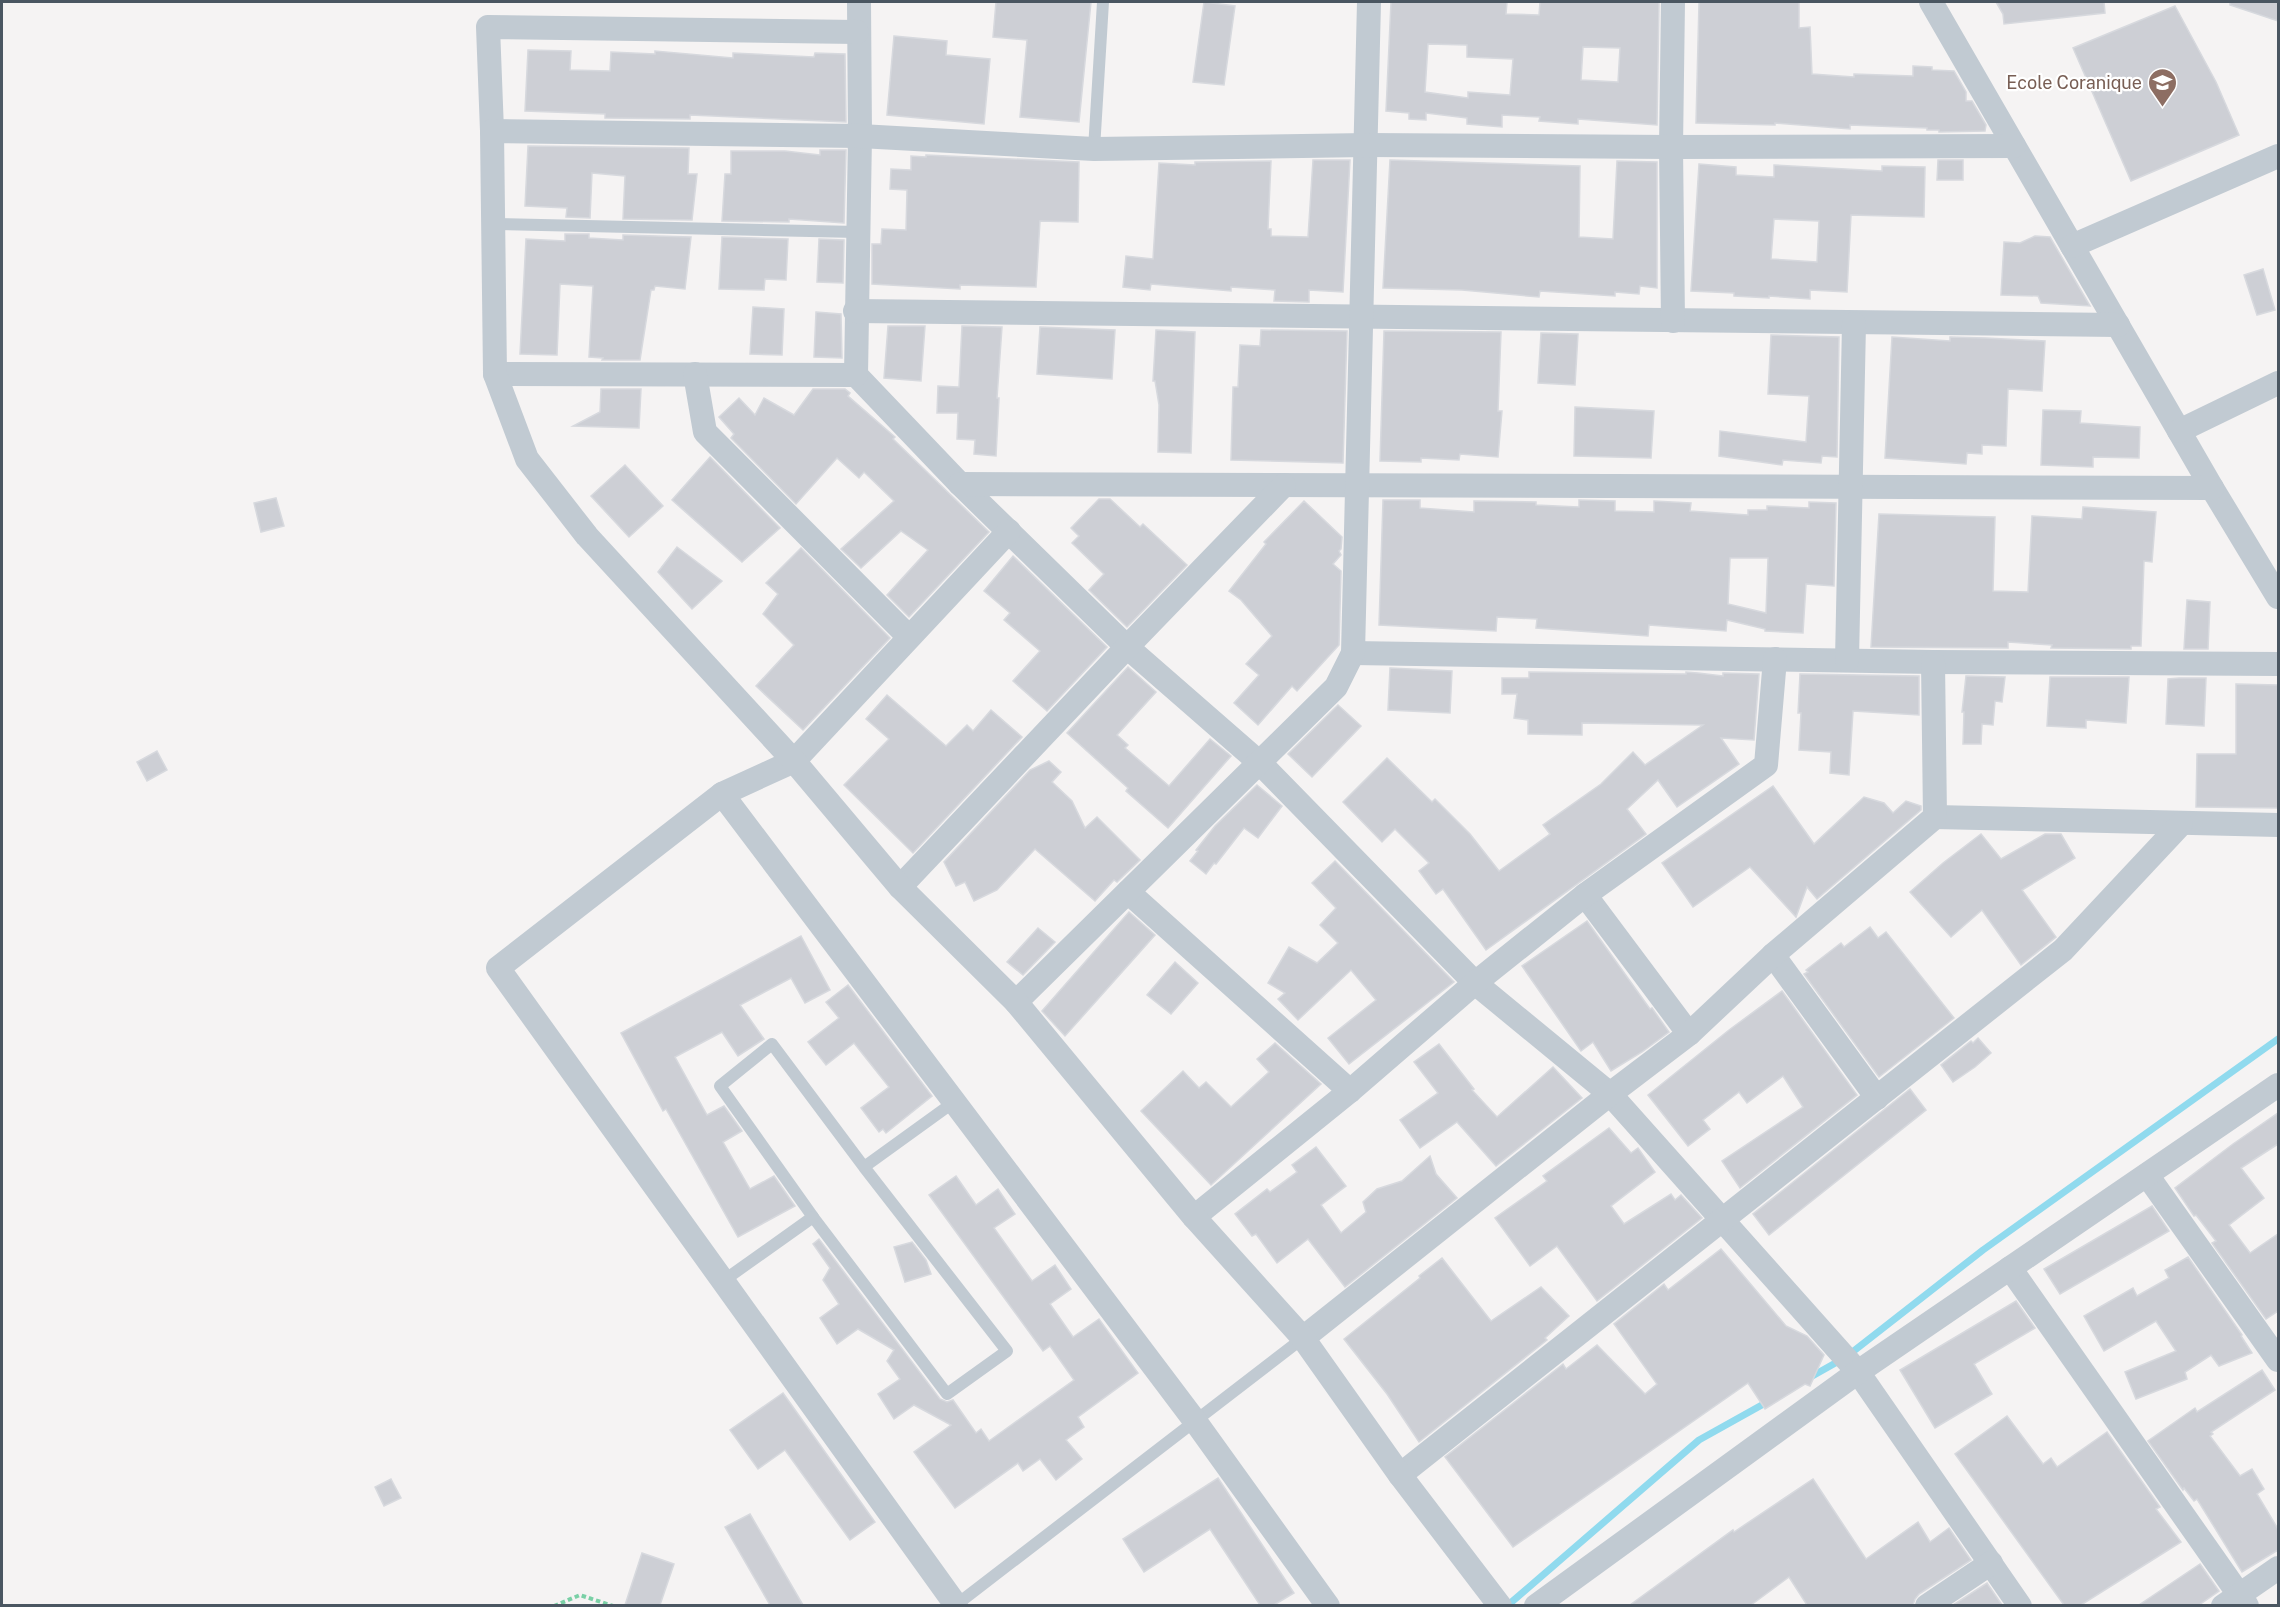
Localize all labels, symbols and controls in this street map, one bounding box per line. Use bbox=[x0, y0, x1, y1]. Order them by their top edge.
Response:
school or university icon: Ecole Coranique bbox=[2147, 66, 2179, 108]
place label: Ecole Coranique bbox=[2006, 72, 2142, 93]

